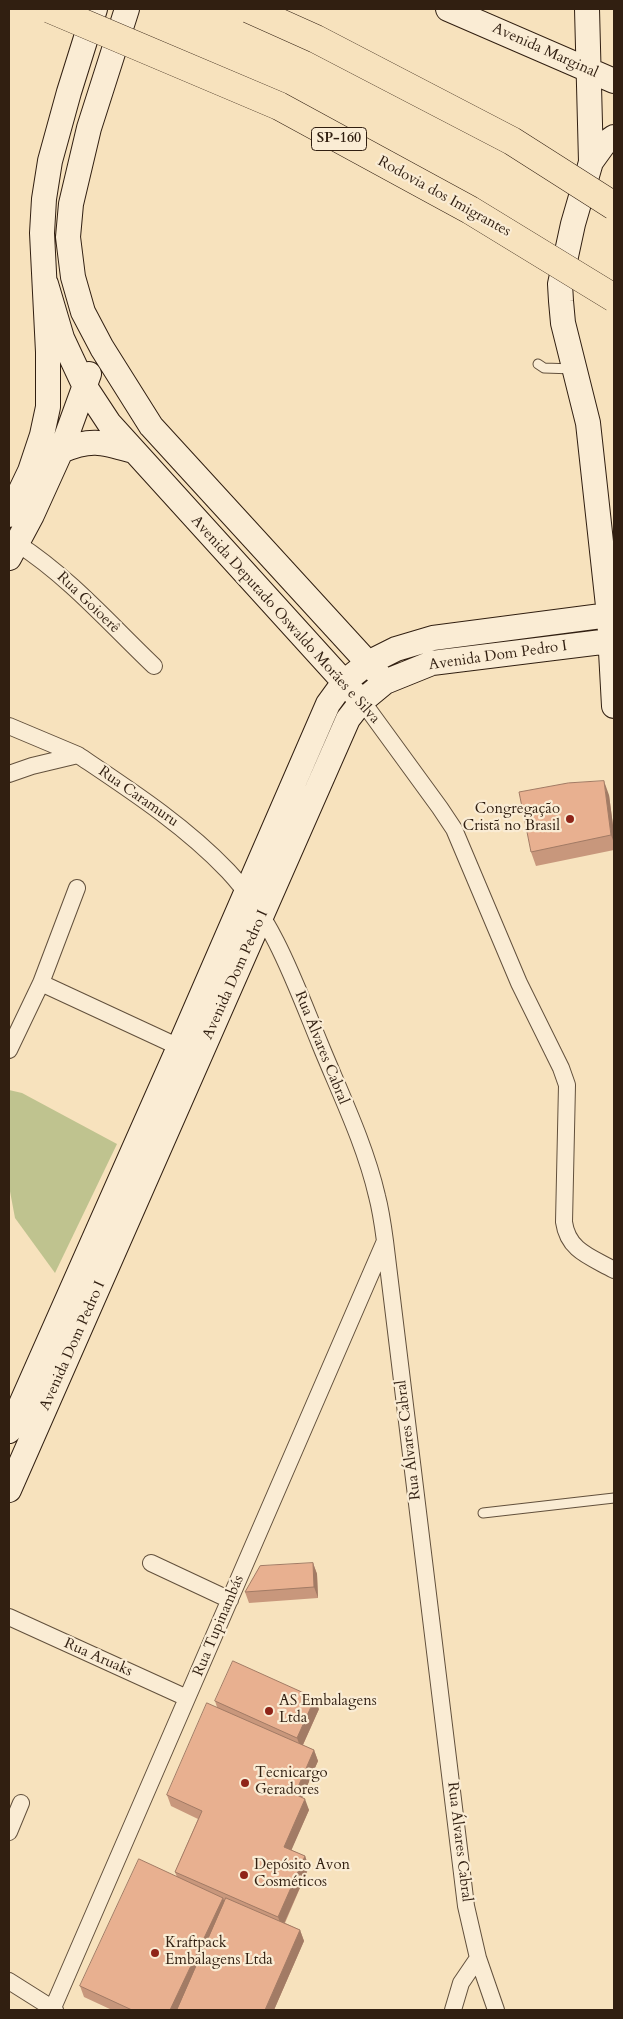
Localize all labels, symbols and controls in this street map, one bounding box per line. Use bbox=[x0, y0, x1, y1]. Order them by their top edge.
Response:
street label: Avenida Marginal bbox=[489, 20, 601, 82]
road number: SP-160 bbox=[312, 128, 366, 150]
street label: Rodovia dos Imigrantes bbox=[374, 153, 514, 241]
street label: Avenida Deputado Oswaldo Morães e Silva bbox=[187, 512, 383, 728]
street label: Rua Goioerê bbox=[53, 569, 123, 637]
street label: Avenida Dom Pedro I bbox=[428, 637, 568, 675]
street label: Rua Caramuru bbox=[94, 763, 182, 831]
place label: Congregação Cristã no Brasil bbox=[463, 801, 560, 836]
marker: Congregação Cristã no Brasil bbox=[564, 813, 576, 825]
street label: Avenida Dom Pedro I bbox=[199, 908, 273, 1042]
street label: Rua Álvares Cabral bbox=[290, 989, 352, 1107]
street label: Avenida Dom Pedro I bbox=[36, 1279, 110, 1413]
street label: Rua Álvares Cabral bbox=[393, 1379, 425, 1501]
street label: Rua Tupinambás bbox=[190, 1573, 248, 1679]
street label: Rua Aruaks bbox=[61, 1635, 135, 1681]
place label: AS Embalagens Ltda bbox=[279, 1693, 377, 1728]
marker: AS Embalagens Ltda bbox=[263, 1705, 275, 1717]
place label: Tecnicargo Geradores bbox=[255, 1765, 328, 1800]
marker: Tecnicargo Geradores bbox=[239, 1777, 251, 1789]
street label: Rua Álvares Cabral bbox=[443, 1781, 475, 1903]
place label: Depósito Avon Cosméticos bbox=[254, 1857, 350, 1892]
marker: Depósito Avon Cosméticos bbox=[238, 1869, 250, 1881]
place label: Kraftpack Embalagens Ltda bbox=[165, 1935, 273, 1970]
marker: Kraftpack Embalagens Ltda bbox=[149, 1947, 161, 1959]

